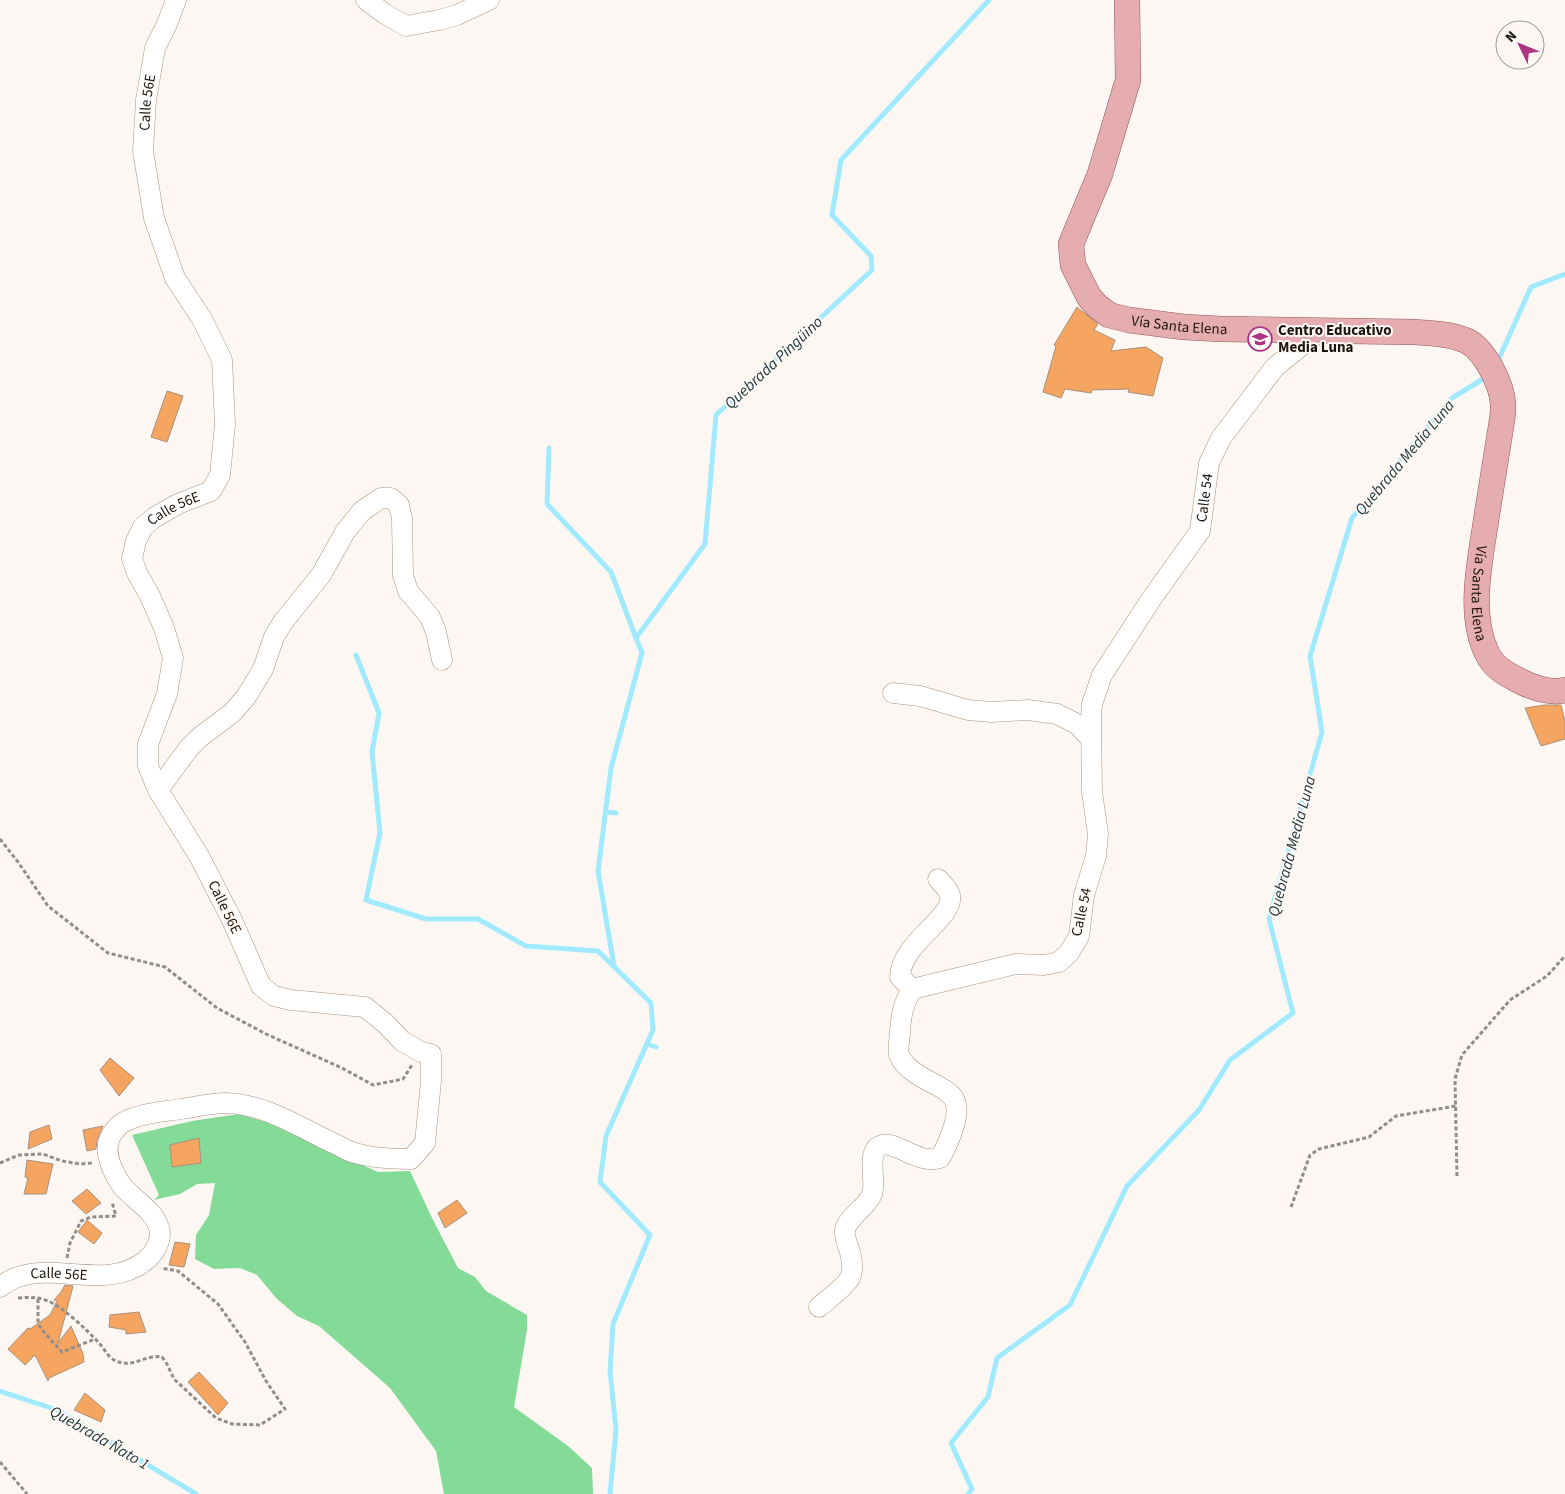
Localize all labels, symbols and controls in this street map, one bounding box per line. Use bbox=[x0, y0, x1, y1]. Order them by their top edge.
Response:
north arrow bbox=[1495, 20, 1545, 70]
text: N bbox=[1501, 27, 1522, 47]
street label: Calle 56E bbox=[134, 72, 161, 131]
street label: Vía Santa Elena bbox=[1130, 310, 1227, 340]
water label: Quebrada Pingüino bbox=[720, 311, 828, 414]
place label: Centro Educativo Media Luna bbox=[1278, 320, 1392, 358]
school or university icon: Centro Educativo Media Luna bbox=[1247, 326, 1273, 352]
water label: Quebrada Media Luna bbox=[1350, 395, 1460, 520]
street label: Calle 54 bbox=[1191, 472, 1219, 524]
street label: Calle 56E bbox=[142, 486, 203, 531]
street label: Vía Santa Elena bbox=[1466, 544, 1492, 644]
water label: Quebrada Media Luna bbox=[1263, 773, 1321, 919]
street label: Calle 56E bbox=[203, 877, 247, 938]
street label: Calle 54 bbox=[1066, 885, 1097, 938]
street label: Calle 56E bbox=[29, 1263, 88, 1286]
water label: Quebrada Ñato 1 bbox=[46, 1400, 153, 1475]

